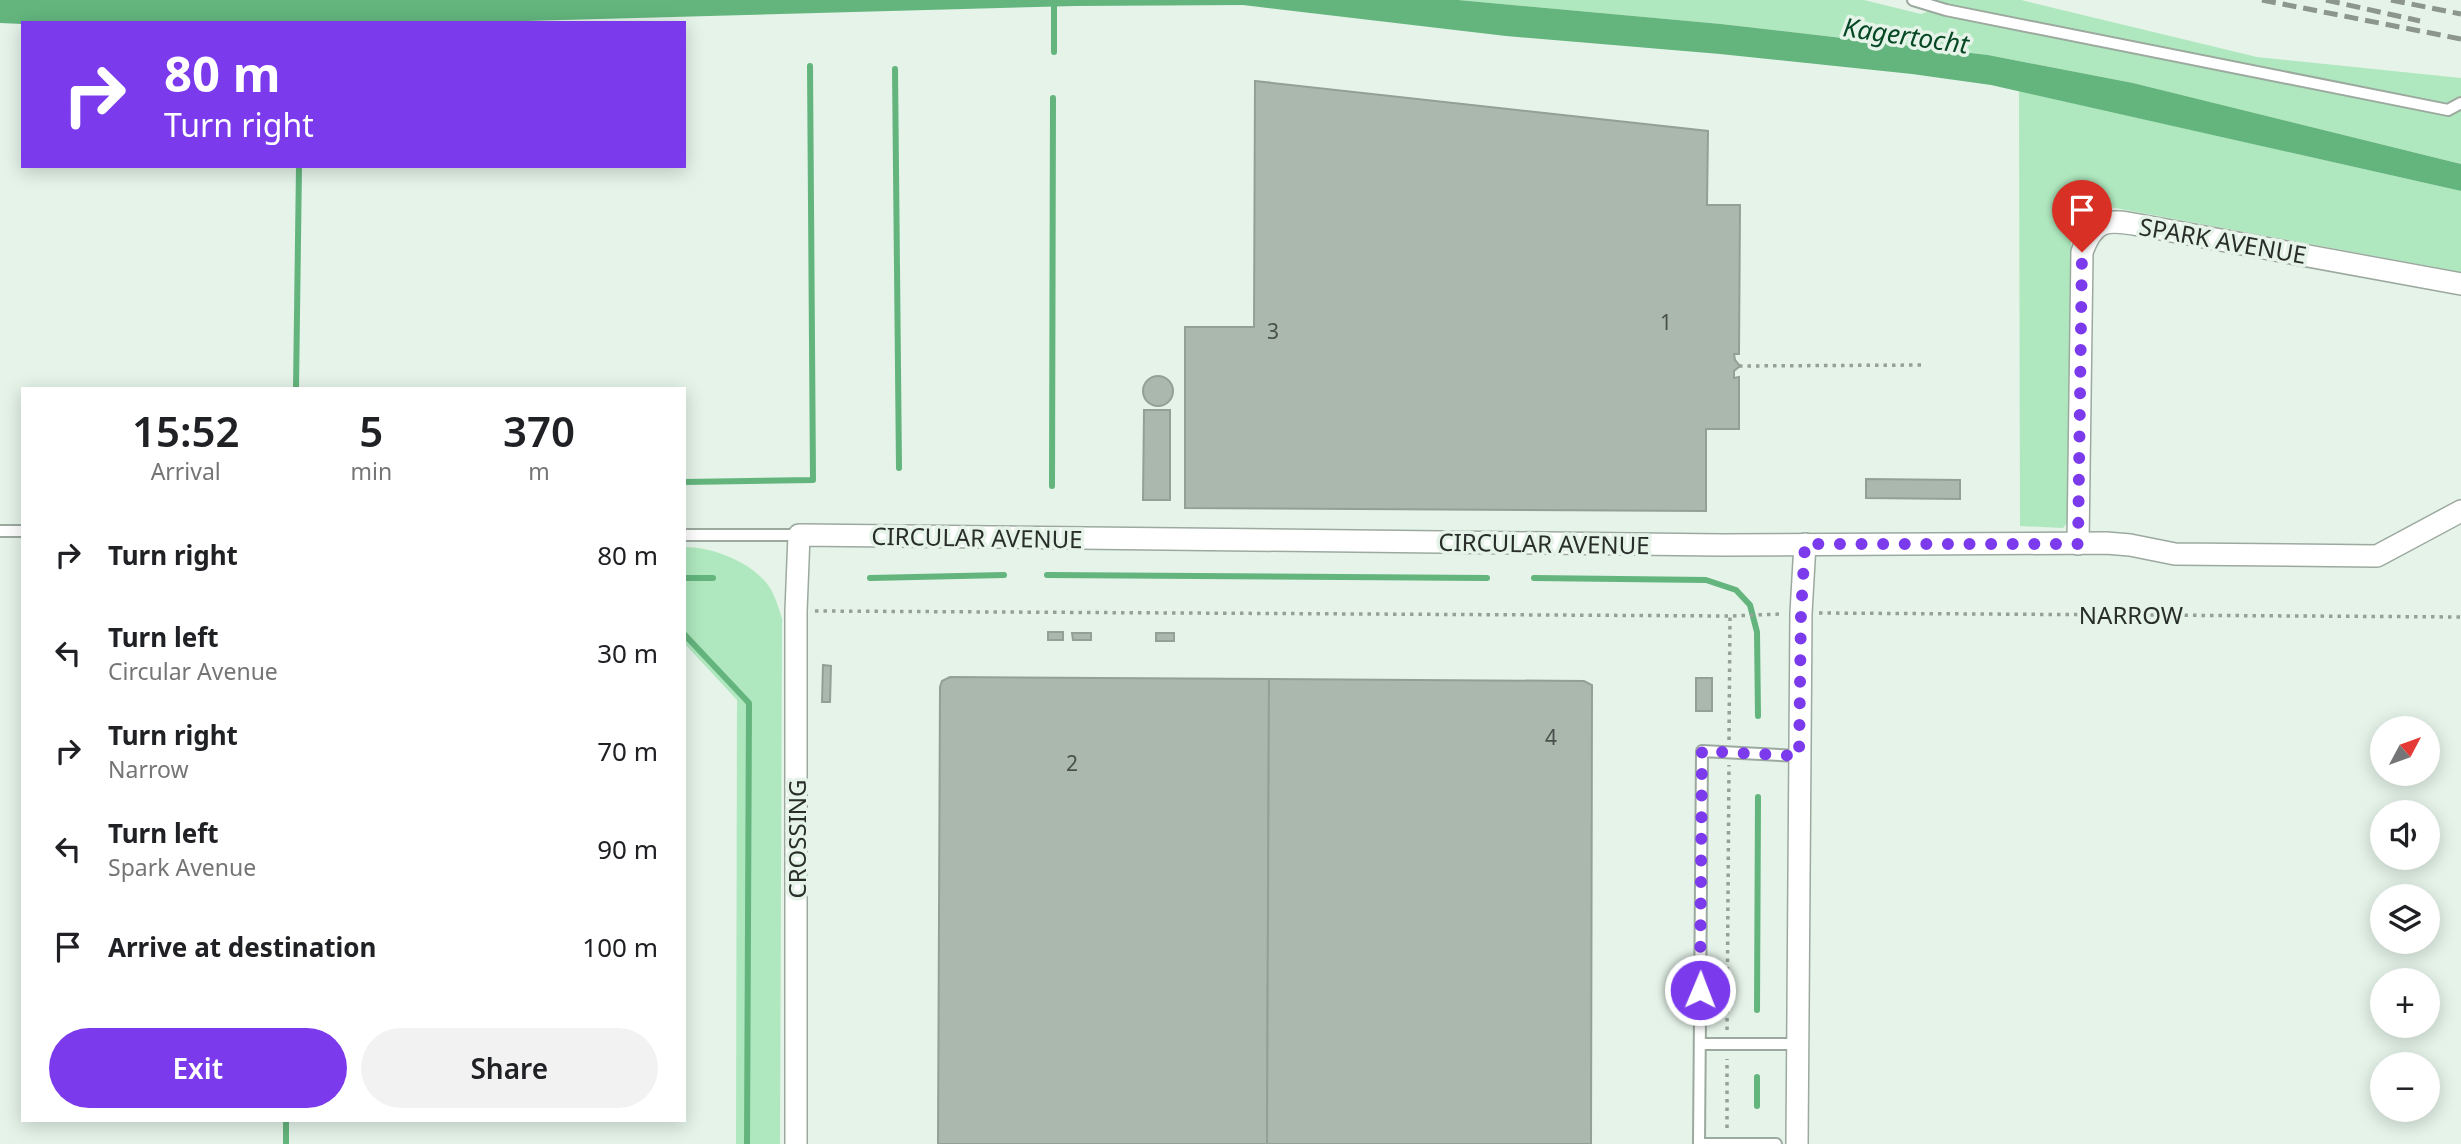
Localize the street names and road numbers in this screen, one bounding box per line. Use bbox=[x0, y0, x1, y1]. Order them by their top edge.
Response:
street label: SPARK AVENUE bbox=[2137, 209, 2309, 271]
street label: CIRCULAR AVENUE bbox=[871, 519, 1083, 555]
street label: CIRCULAR AVENUE bbox=[1438, 525, 1650, 561]
street label: NARROW bbox=[2079, 598, 2184, 631]
street label: CROSSING bbox=[780, 779, 813, 899]

